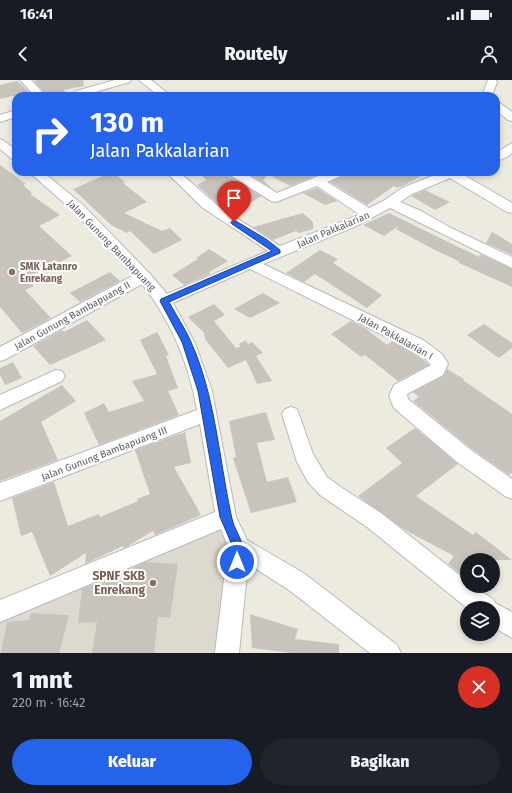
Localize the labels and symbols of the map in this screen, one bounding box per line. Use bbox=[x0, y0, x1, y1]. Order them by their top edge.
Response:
pin bbox=[217, 181, 251, 222]
street label: Jalan Gunung Bambapuang bbox=[64, 198, 159, 294]
street label: Jalan Pakkalarian bbox=[295, 209, 371, 251]
place label: SMK Latanro Enrekang bbox=[20, 261, 77, 285]
marker: SMK Latanro Enrekang bbox=[7, 267, 17, 277]
street label: Jalan Gunung Bambapuang II bbox=[12, 279, 133, 353]
street label: Jalan Pakkalarian I bbox=[356, 311, 435, 362]
street label: Jalan Gunung Bambapuang III bbox=[40, 424, 169, 484]
position arrow bbox=[216, 541, 258, 583]
place label: SPNF SKB Enrekang bbox=[92, 569, 146, 597]
marker: SPNF SKB Enrekang bbox=[148, 578, 158, 588]

